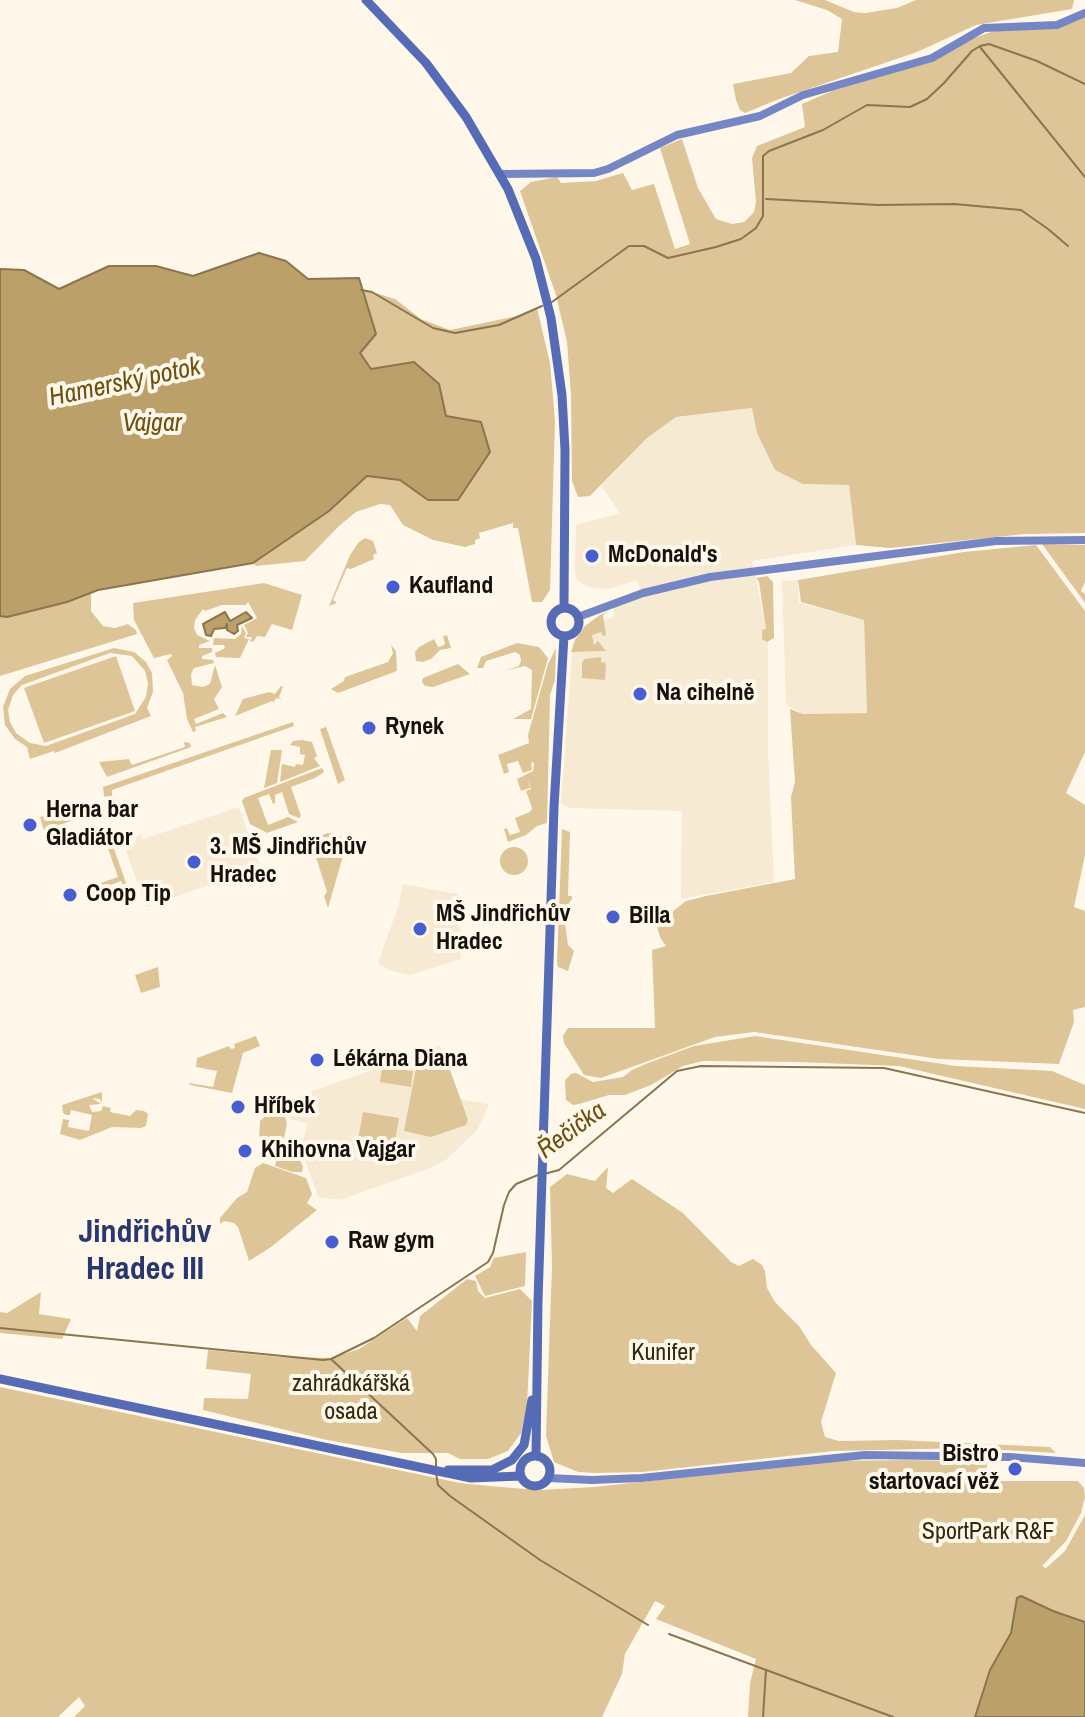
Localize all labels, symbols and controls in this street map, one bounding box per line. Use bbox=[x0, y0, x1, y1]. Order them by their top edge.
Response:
water label: Hamerský potok bbox=[46, 352, 204, 414]
water label: Vajgar bbox=[122, 408, 182, 440]
place label: McDonald's bbox=[608, 542, 718, 570]
marker: McDonald's bbox=[583, 547, 601, 565]
place label: Kaufland bbox=[409, 573, 493, 601]
marker: Kaufland bbox=[384, 578, 402, 596]
place label: Na cihelně bbox=[656, 680, 754, 708]
marker: Na cihelně bbox=[631, 685, 649, 703]
place label: Rynek bbox=[385, 714, 444, 742]
marker: Rynek bbox=[360, 719, 378, 737]
place label: Herna bar Gladiátor bbox=[46, 797, 138, 853]
marker: Herna bar Gladiátor bbox=[21, 816, 39, 834]
place label: 3. MŠ Jindřichův Hradec bbox=[210, 834, 366, 890]
marker: 3. MŠ Jindřichův Hradec bbox=[185, 853, 203, 871]
place label: Coop Tip bbox=[86, 881, 171, 909]
marker: Coop Tip bbox=[61, 886, 79, 904]
place label: MŠ Jindřichův Hradec bbox=[436, 901, 571, 957]
place label: Billa bbox=[629, 903, 671, 931]
marker: Billa bbox=[604, 908, 622, 926]
marker: MŠ Jindřichův Hradec bbox=[411, 920, 429, 938]
place label: Lékárna Diana bbox=[333, 1046, 468, 1074]
marker: Lékárna Diana bbox=[308, 1051, 326, 1069]
place label: Hříbek bbox=[254, 1093, 315, 1121]
water label: Řečička bbox=[532, 1096, 612, 1166]
marker: Hříbek bbox=[229, 1098, 247, 1116]
place label: Khihovna Vajgar bbox=[261, 1137, 415, 1165]
marker: Khihovna Vajgar bbox=[236, 1142, 254, 1160]
district label: Jindřichův Hradec III bbox=[79, 1214, 211, 1289]
place label: Raw gym bbox=[348, 1228, 434, 1256]
marker: Raw gym bbox=[323, 1233, 341, 1251]
park label: Kunifer bbox=[631, 1340, 695, 1368]
park label: zahrádkářšká osada bbox=[292, 1371, 410, 1427]
place label: Bistro startovací věž bbox=[869, 1441, 999, 1497]
marker: Bistro startovací věž bbox=[1006, 1460, 1024, 1478]
park label: SportPark R&F bbox=[922, 1519, 1054, 1547]

